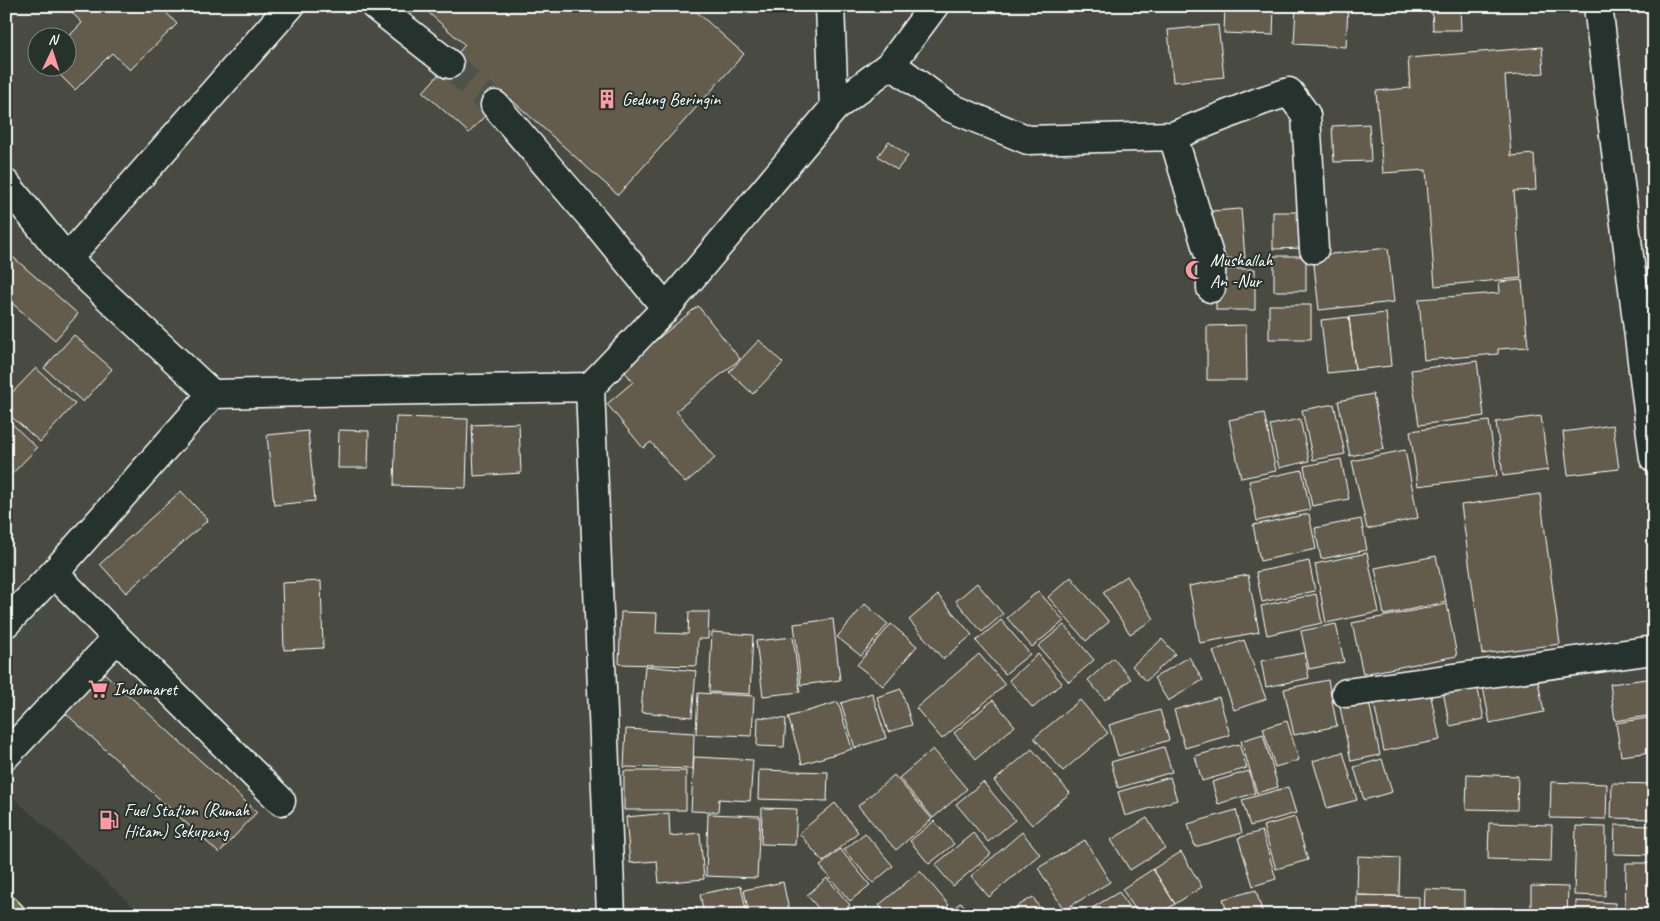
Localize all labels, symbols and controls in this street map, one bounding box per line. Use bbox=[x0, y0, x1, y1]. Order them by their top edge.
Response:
north arrow bbox=[28, 28, 78, 78]
text: N bbox=[48, 31, 60, 48]
building icon: Gedung Beringin bbox=[596, 88, 618, 110]
place label: Gedung Beringin bbox=[622, 88, 721, 110]
place label: Mushallah An -Nur bbox=[1210, 249, 1273, 292]
mosque icon: Mushallah An -Nur bbox=[1184, 259, 1206, 281]
supermarket icon: Indomaret bbox=[87, 678, 109, 700]
place label: Indomaret bbox=[113, 678, 179, 700]
place label: Fuel Station (Rumah Hitam) Sekupang bbox=[124, 799, 250, 842]
fuel station icon: Fuel Station (Rumah Hitam) Sekupang bbox=[98, 809, 120, 831]

